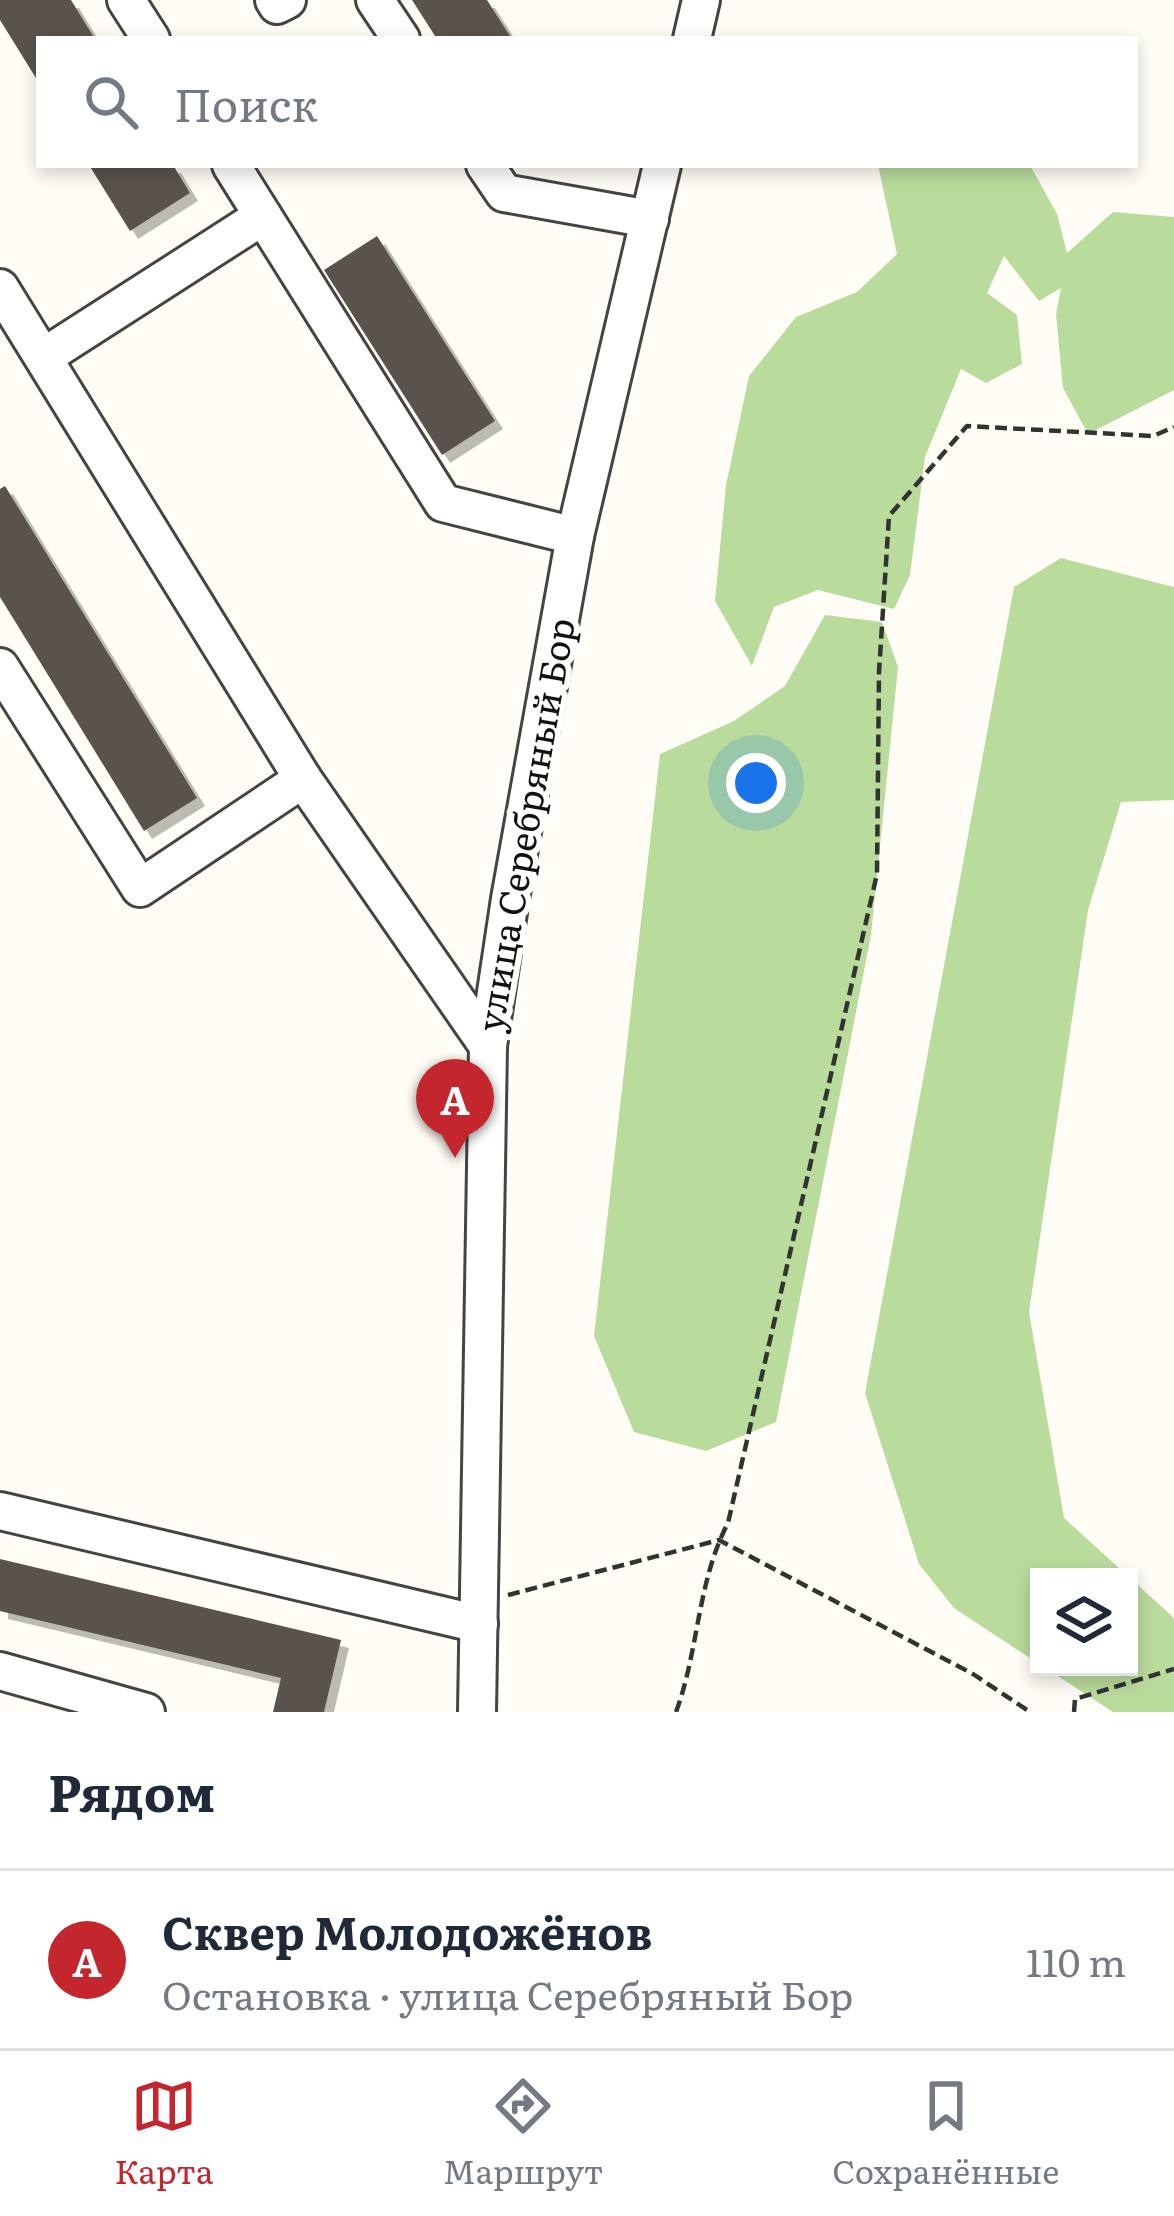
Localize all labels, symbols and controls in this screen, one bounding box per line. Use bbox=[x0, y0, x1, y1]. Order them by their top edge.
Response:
search box bbox=[36, 36, 1138, 168]
icon: search bbox=[78, 69, 144, 135]
text: Поиск bbox=[174, 69, 318, 136]
street label: улица Серебряный Бор bbox=[461, 614, 586, 1036]
your location bbox=[726, 753, 786, 813]
pin: A bbox=[416, 1059, 494, 1158]
map controls bbox=[1030, 1568, 1138, 1676]
button: layers bbox=[1030, 1568, 1138, 1676]
text: Рядом bbox=[48, 1752, 215, 1828]
text: Сквер Молодожёнов bbox=[162, 1897, 652, 1964]
text: A bbox=[72, 1931, 102, 1989]
text: 110 m bbox=[1026, 1931, 1126, 1989]
text: Остановка · улица Серебряный Бор bbox=[162, 1964, 853, 2022]
tab: Карта bbox=[115, 2073, 213, 2194]
tab: Маршрут bbox=[443, 2073, 603, 2194]
tab: Сохранённые bbox=[832, 2073, 1059, 2194]

